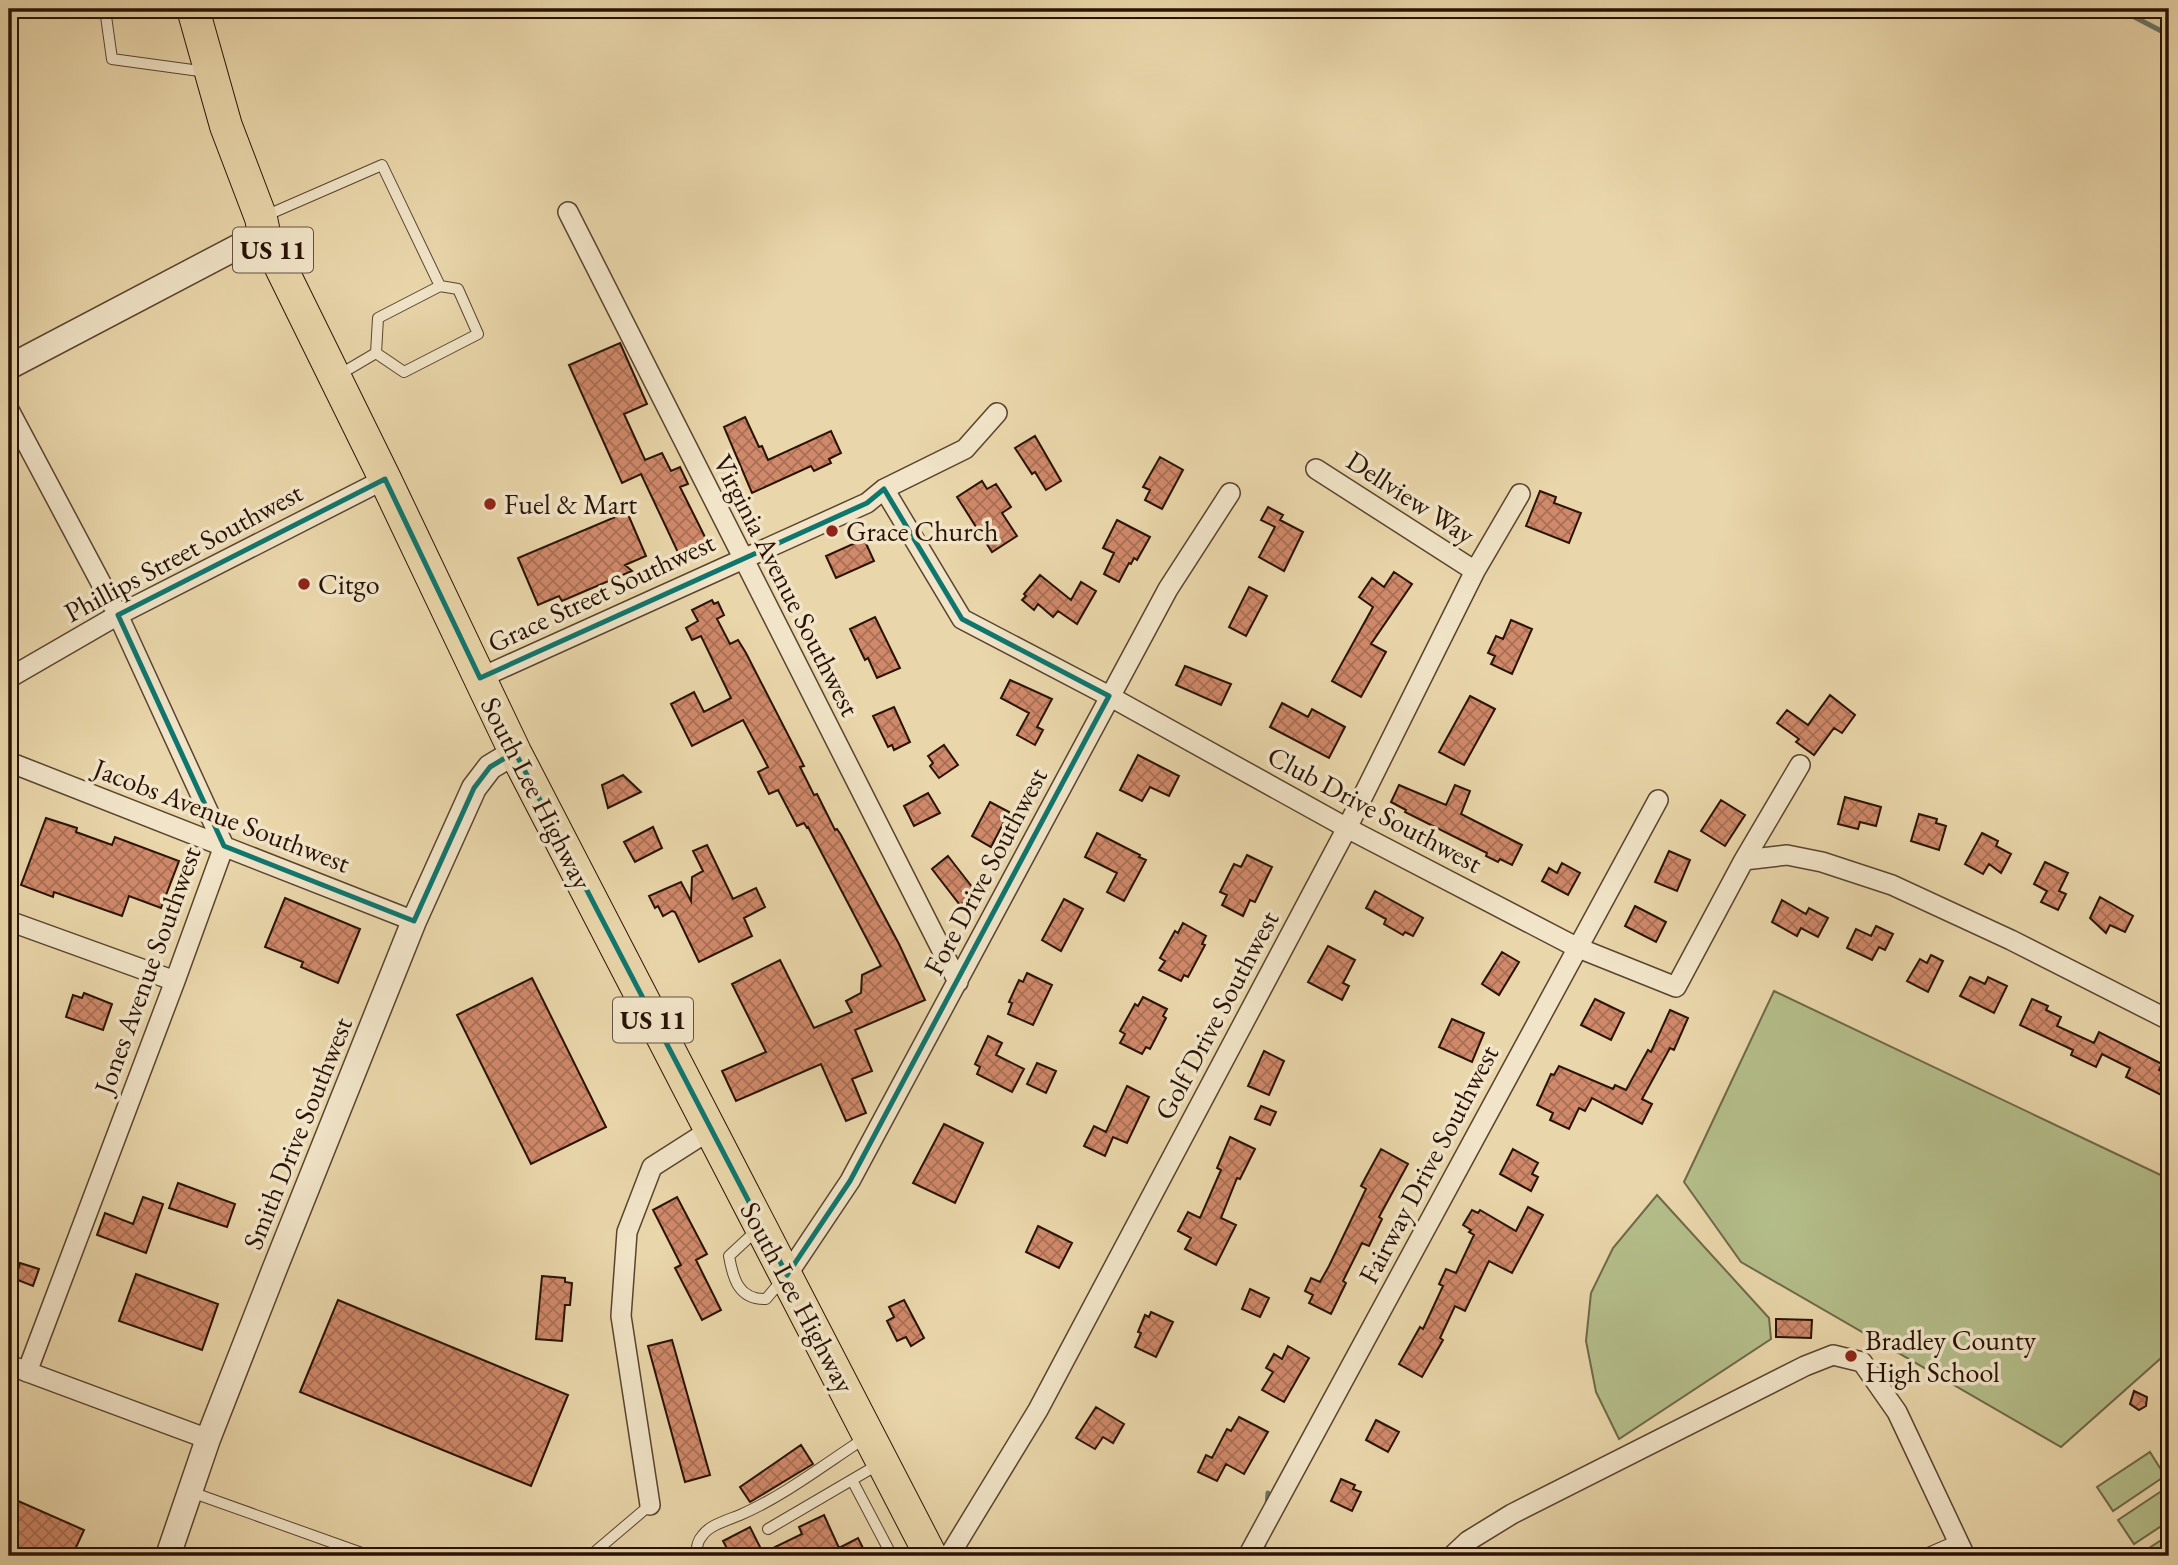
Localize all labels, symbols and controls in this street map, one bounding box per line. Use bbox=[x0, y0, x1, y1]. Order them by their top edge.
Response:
road number: US 11 bbox=[233, 228, 313, 272]
street label: Dellview Way bbox=[1340, 442, 1483, 552]
street label: Virginia Avenue Southwest bbox=[705, 448, 869, 722]
street label: Phillips Street Southwest bbox=[58, 474, 308, 630]
place label: Fuel & Mart bbox=[504, 486, 637, 522]
marker: Fuel & Mart bbox=[482, 496, 498, 512]
place label: Grace Church bbox=[846, 513, 999, 549]
street label: Grace Street Southwest bbox=[482, 523, 721, 660]
marker: Grace Church bbox=[824, 523, 840, 539]
place label: Citgo bbox=[318, 566, 380, 602]
marker: Citgo bbox=[296, 576, 312, 592]
street label: South Lee Highway bbox=[473, 691, 601, 896]
street label: Club Drive Southwest bbox=[1261, 737, 1489, 881]
street label: Jacobs Avenue Southwest bbox=[87, 749, 356, 881]
street label: Fore Drive Southwest bbox=[915, 761, 1055, 981]
street label: Jones Avenue Southwest bbox=[85, 841, 209, 1101]
street label: Golf Drive Southwest bbox=[1146, 904, 1286, 1126]
road number: US 11 bbox=[613, 998, 693, 1042]
street label: Smith Drive Southwest bbox=[234, 1011, 360, 1254]
street label: Fairway Drive Southwest bbox=[1350, 1038, 1506, 1290]
street label: South Lee Highway bbox=[733, 1195, 864, 1399]
place label: Bradley County High School bbox=[1865, 1322, 2037, 1390]
marker: Bradley County High School bbox=[1843, 1348, 1859, 1364]

